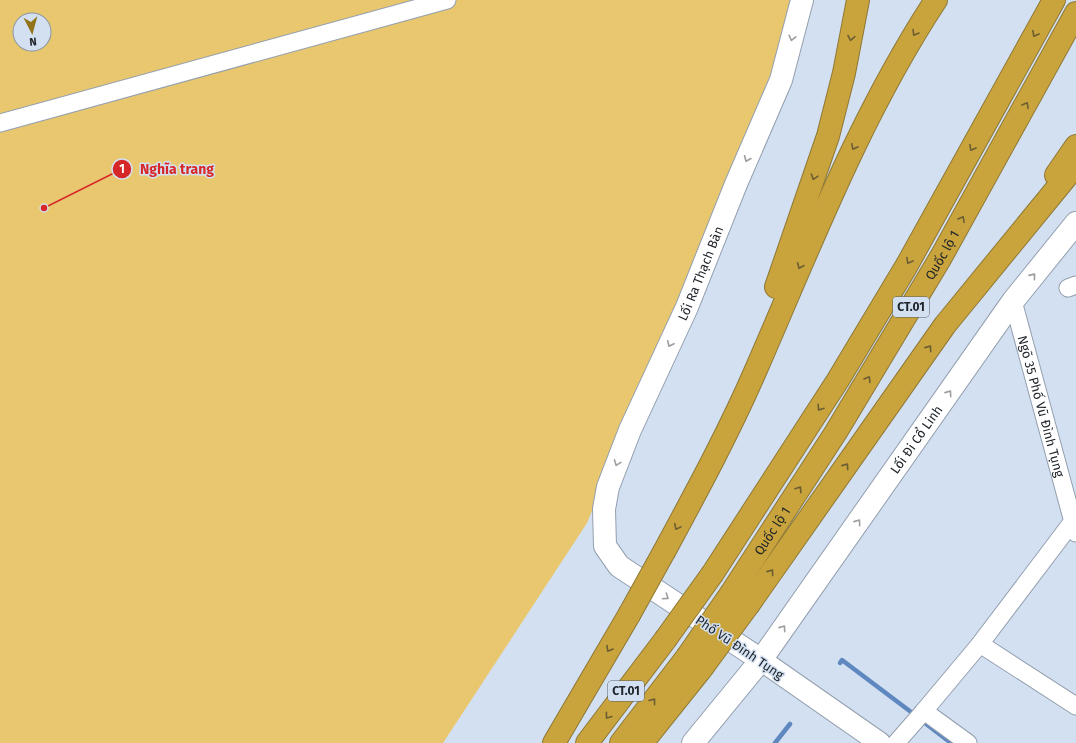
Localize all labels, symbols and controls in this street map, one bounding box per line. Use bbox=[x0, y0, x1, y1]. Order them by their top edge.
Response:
north arrow bbox=[12, 12, 52, 52]
one-way arrow bbox=[913, 29, 920, 36]
one-way arrow bbox=[1033, 30, 1040, 37]
one-way arrow bbox=[788, 34, 797, 41]
text: N bbox=[29, 35, 37, 48]
one-way arrow bbox=[847, 35, 855, 41]
one-way arrow bbox=[1022, 102, 1029, 109]
one-way arrow bbox=[851, 143, 859, 151]
one-way arrow bbox=[970, 144, 977, 151]
one-way arrow bbox=[744, 155, 752, 163]
callout: Nghĩa trang bbox=[112, 156, 222, 182]
text: Nghĩa trang bbox=[140, 161, 214, 178]
text: 1 bbox=[119, 162, 125, 176]
one-way arrow bbox=[810, 174, 819, 181]
one-way arrow bbox=[958, 216, 965, 223]
street label: Lối Ra Thạch Bàn bbox=[675, 224, 726, 323]
street label: Quốc lộ 1 bbox=[922, 228, 962, 283]
one-way arrow bbox=[907, 257, 914, 265]
one-way arrow bbox=[797, 261, 805, 269]
one-way arrow bbox=[1029, 274, 1036, 281]
road number: CT.01 bbox=[893, 297, 929, 317]
street label: Ngõ 35 Phố Vũ Đình Tụng bbox=[1015, 334, 1068, 479]
one-way arrow bbox=[667, 339, 675, 347]
one-way arrow bbox=[924, 346, 931, 353]
one-way arrow bbox=[863, 376, 871, 383]
one-way arrow bbox=[944, 390, 951, 397]
street label: Lối Đi Cổ Linh bbox=[887, 402, 945, 477]
one-way arrow bbox=[818, 404, 825, 411]
one-way arrow bbox=[614, 459, 622, 466]
one-way arrow bbox=[841, 463, 848, 470]
one-way arrow bbox=[794, 486, 802, 493]
street label: Quốc lộ 1 bbox=[751, 504, 793, 558]
one-way arrow bbox=[853, 519, 861, 526]
one-way arrow bbox=[675, 523, 682, 531]
one-way arrow bbox=[766, 569, 774, 576]
one-way arrow bbox=[662, 593, 669, 600]
street label: Phố Vũ Đình Tụng bbox=[693, 612, 787, 683]
one-way arrow bbox=[778, 625, 786, 632]
one-way arrow bbox=[607, 645, 614, 652]
road number: CT.01 bbox=[608, 681, 644, 701]
one-way arrow bbox=[649, 698, 656, 705]
one-way arrow bbox=[606, 711, 613, 718]

